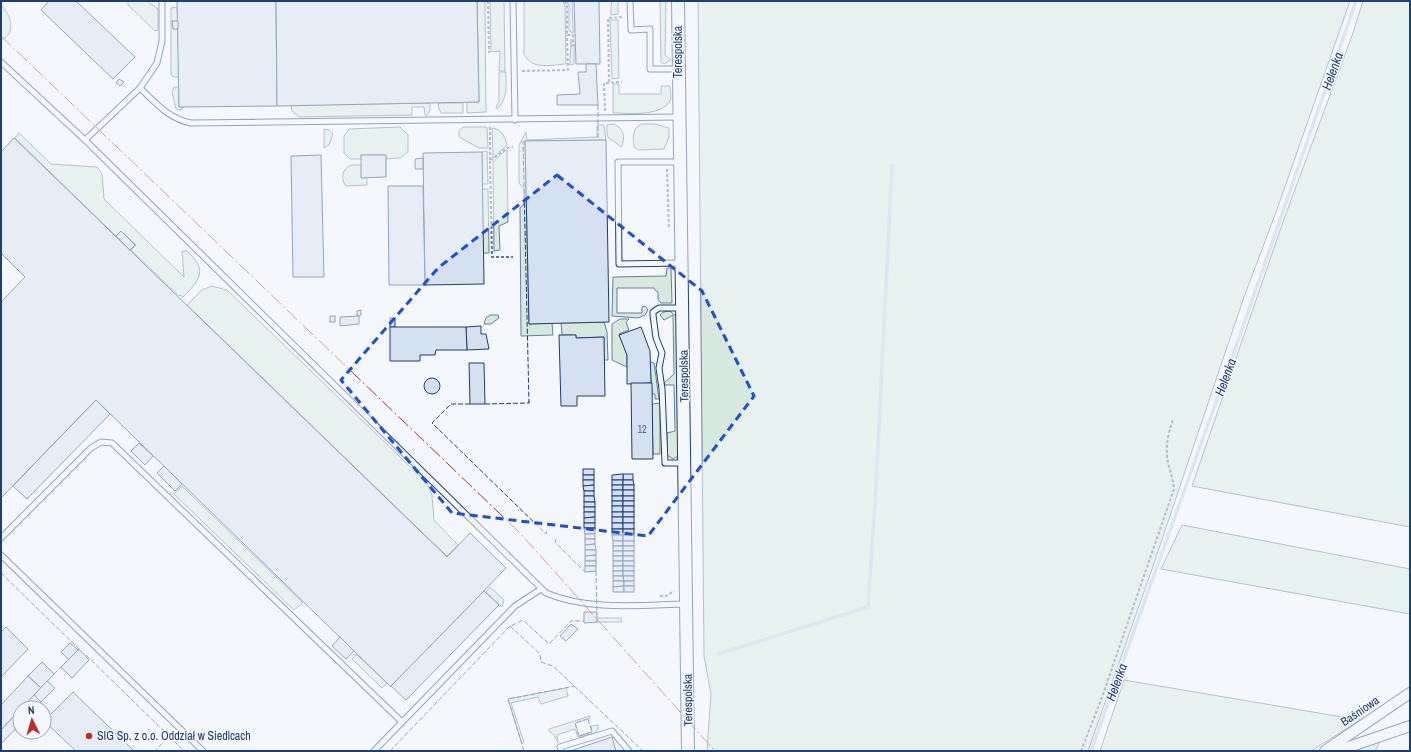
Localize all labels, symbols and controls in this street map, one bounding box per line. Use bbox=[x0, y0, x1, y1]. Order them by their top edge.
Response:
street label: Terespolska bbox=[670, 25, 686, 78]
water label: Helenka bbox=[1318, 50, 1347, 92]
street label: Terespolska bbox=[676, 349, 692, 402]
water label: Helenka bbox=[1211, 356, 1240, 398]
house number: 12 bbox=[637, 423, 647, 436]
water label: Helenka bbox=[1102, 661, 1131, 703]
street label: Terespolska bbox=[680, 673, 696, 726]
street label: Baśniowa bbox=[1338, 692, 1383, 730]
north arrow bbox=[12, 700, 52, 740]
text: N bbox=[27, 703, 35, 717]
place label: SIG Sp. z o.o. Oddział w Siedlcach bbox=[97, 728, 251, 744]
marker: SIG Sp. z o.o. Oddział w Siedlcach bbox=[84, 731, 94, 741]

